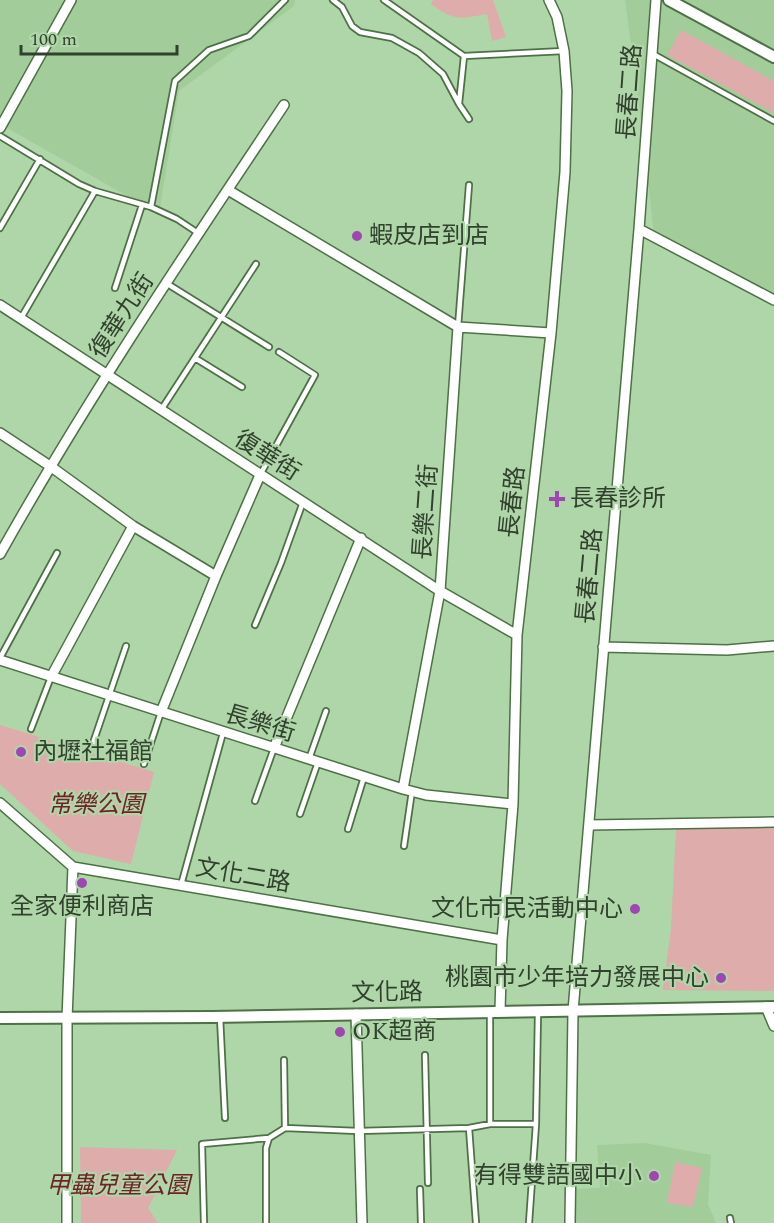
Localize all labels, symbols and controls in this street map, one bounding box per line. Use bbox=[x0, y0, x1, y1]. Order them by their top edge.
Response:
scale bar bbox=[21, 18, 177, 56]
text: 100 m bbox=[30, 26, 77, 53]
street label: 長春二路 bbox=[609, 43, 651, 141]
place label: 蝦皮店到店 bbox=[369, 218, 489, 254]
marker: 蝦皮店到店 bbox=[350, 229, 364, 243]
street label: 復華九街 bbox=[81, 266, 163, 366]
street label: 復華街 bbox=[227, 422, 307, 490]
street label: 長樂二街 bbox=[405, 463, 447, 561]
street label: 長春路 bbox=[491, 464, 535, 540]
place label: 長春診所 bbox=[570, 481, 666, 517]
marker: 長春診所 bbox=[548, 490, 566, 508]
street label: 長春二路 bbox=[568, 527, 612, 625]
street label: 長樂街 bbox=[220, 696, 300, 752]
place label: 內壢社福館 bbox=[33, 734, 153, 770]
marker: 內壢社福館 bbox=[14, 745, 28, 759]
park label: 常樂公園 bbox=[48, 787, 147, 823]
street label: 文化二路 bbox=[193, 850, 293, 902]
marker: 全家便利商店 bbox=[75, 876, 89, 890]
place label: 全家便利商店 bbox=[10, 889, 154, 925]
place label: 文化市民活動中心 bbox=[431, 891, 623, 927]
marker: 文化市民活動中心 bbox=[628, 902, 642, 916]
place label: 桃園市少年培力發展中心 bbox=[445, 960, 709, 996]
marker: 桃園市少年培力發展中心 bbox=[714, 971, 728, 985]
street label: 文化路 bbox=[351, 974, 423, 1012]
place label: OK超商 bbox=[352, 1014, 437, 1050]
marker: OK超商 bbox=[333, 1025, 347, 1039]
place label: 有得雙語國中小 bbox=[474, 1158, 642, 1194]
park label: 甲蟲兒童公園 bbox=[46, 1168, 193, 1204]
marker: 有得雙語國中小 bbox=[647, 1169, 661, 1183]

